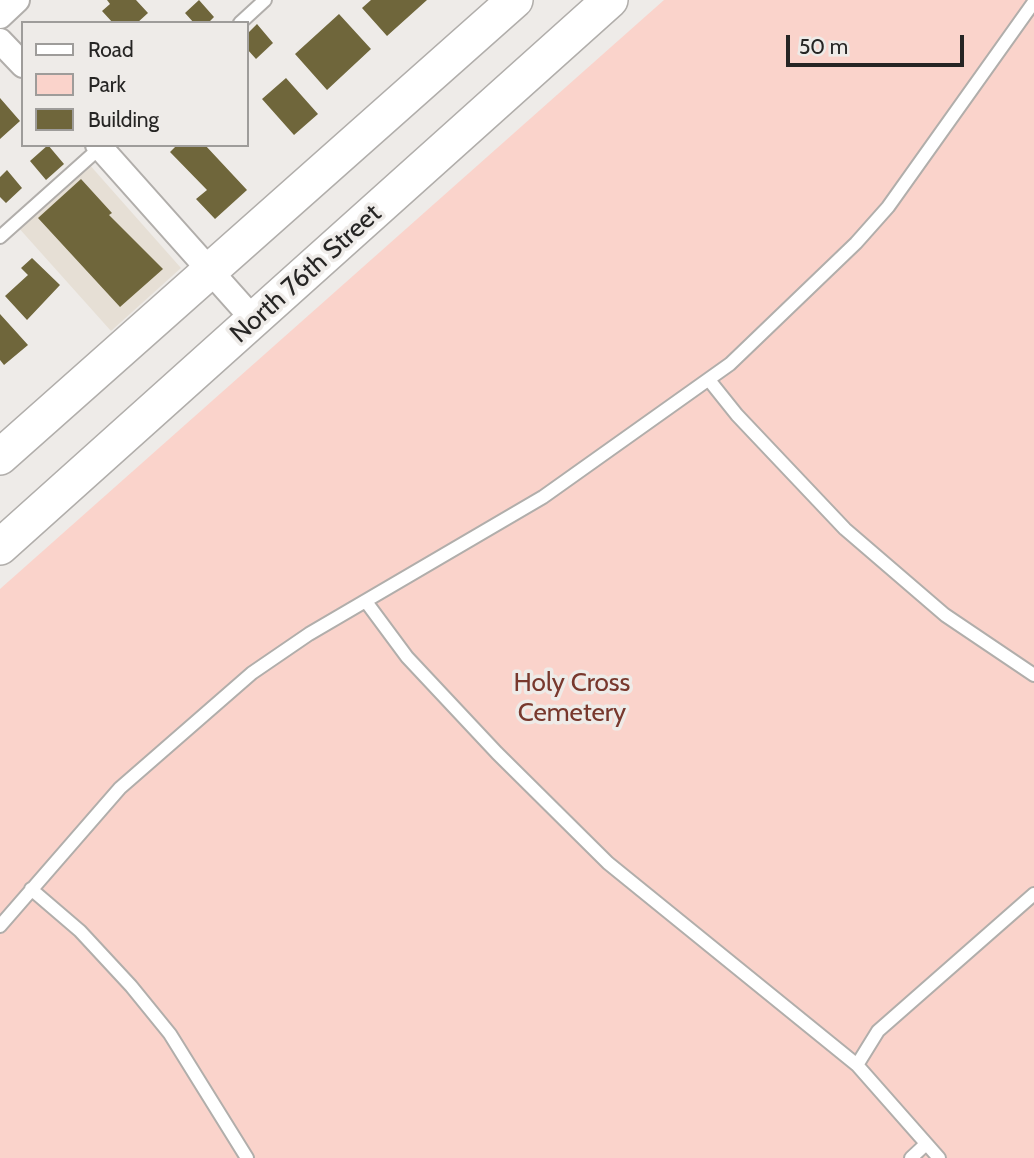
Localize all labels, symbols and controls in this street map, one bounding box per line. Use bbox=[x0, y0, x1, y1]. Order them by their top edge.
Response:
legend bbox=[21, 21, 248, 147]
scale bar bbox=[789, 21, 968, 65]
text: 50 m bbox=[799, 34, 848, 59]
text: Road bbox=[88, 37, 134, 62]
text: Park bbox=[88, 72, 126, 97]
text: Building bbox=[88, 107, 159, 132]
street label: North 76th Street bbox=[224, 198, 388, 350]
park label: Holy Cross Cemetery bbox=[514, 667, 630, 728]

